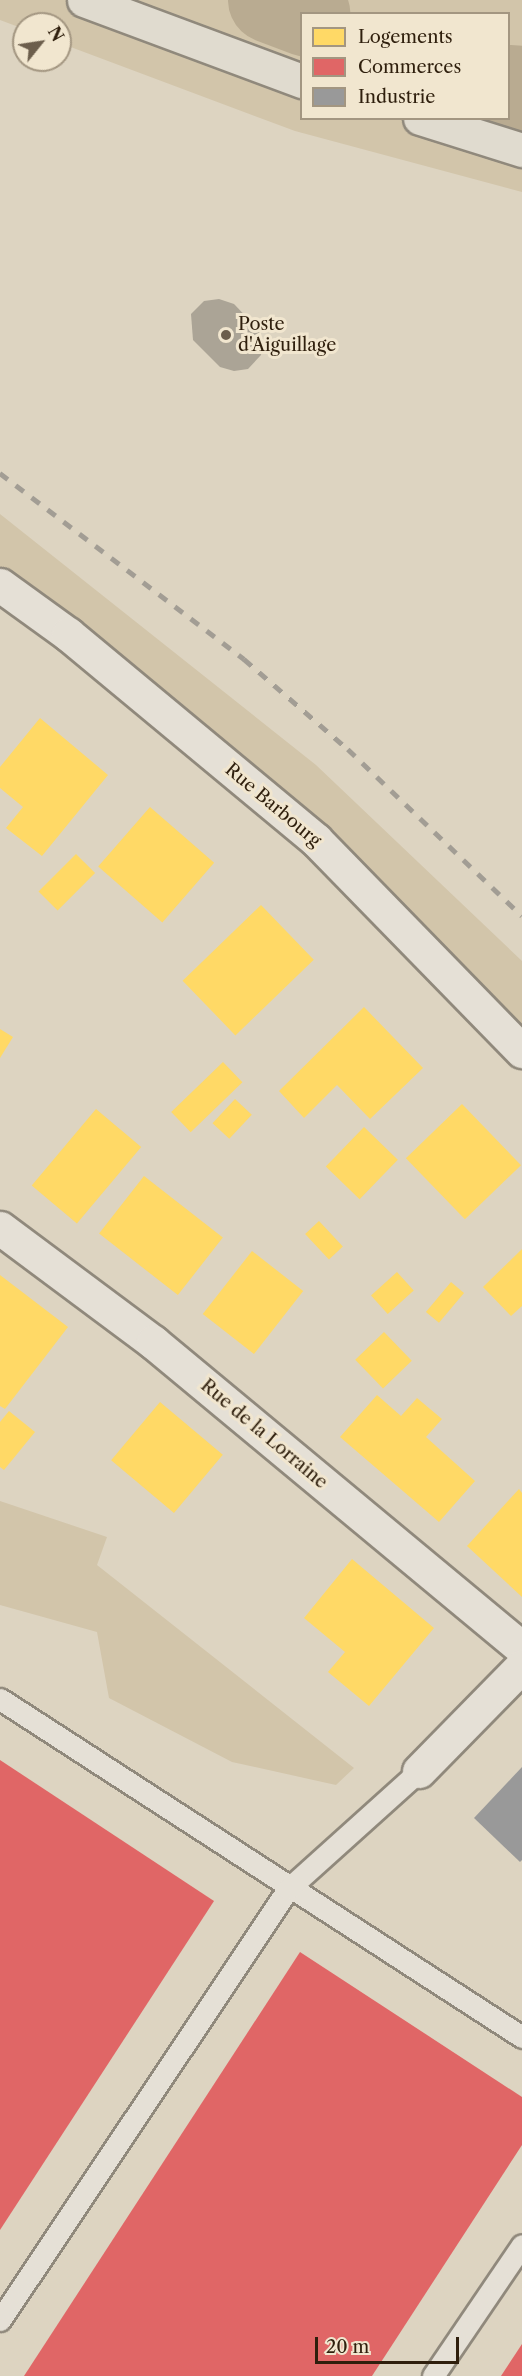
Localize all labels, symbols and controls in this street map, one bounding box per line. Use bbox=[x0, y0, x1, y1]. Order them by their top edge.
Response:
north arrow bbox=[12, 12, 72, 72]
legend bbox=[300, 12, 510, 120]
text: N bbox=[44, 23, 68, 45]
text: Logements bbox=[358, 26, 453, 48]
text: Commerces bbox=[358, 56, 461, 78]
text: Industrie bbox=[358, 86, 435, 108]
place label: Poste d'Aiguillage bbox=[238, 314, 336, 356]
marker: Poste d'Aiguillage bbox=[219, 328, 233, 342]
street label: Rue Barbourg bbox=[221, 759, 325, 851]
street label: Rue de la Lorraine bbox=[196, 1375, 332, 1493]
scale bar bbox=[318, 2325, 462, 2363]
text: 20 m bbox=[326, 2336, 369, 2358]

